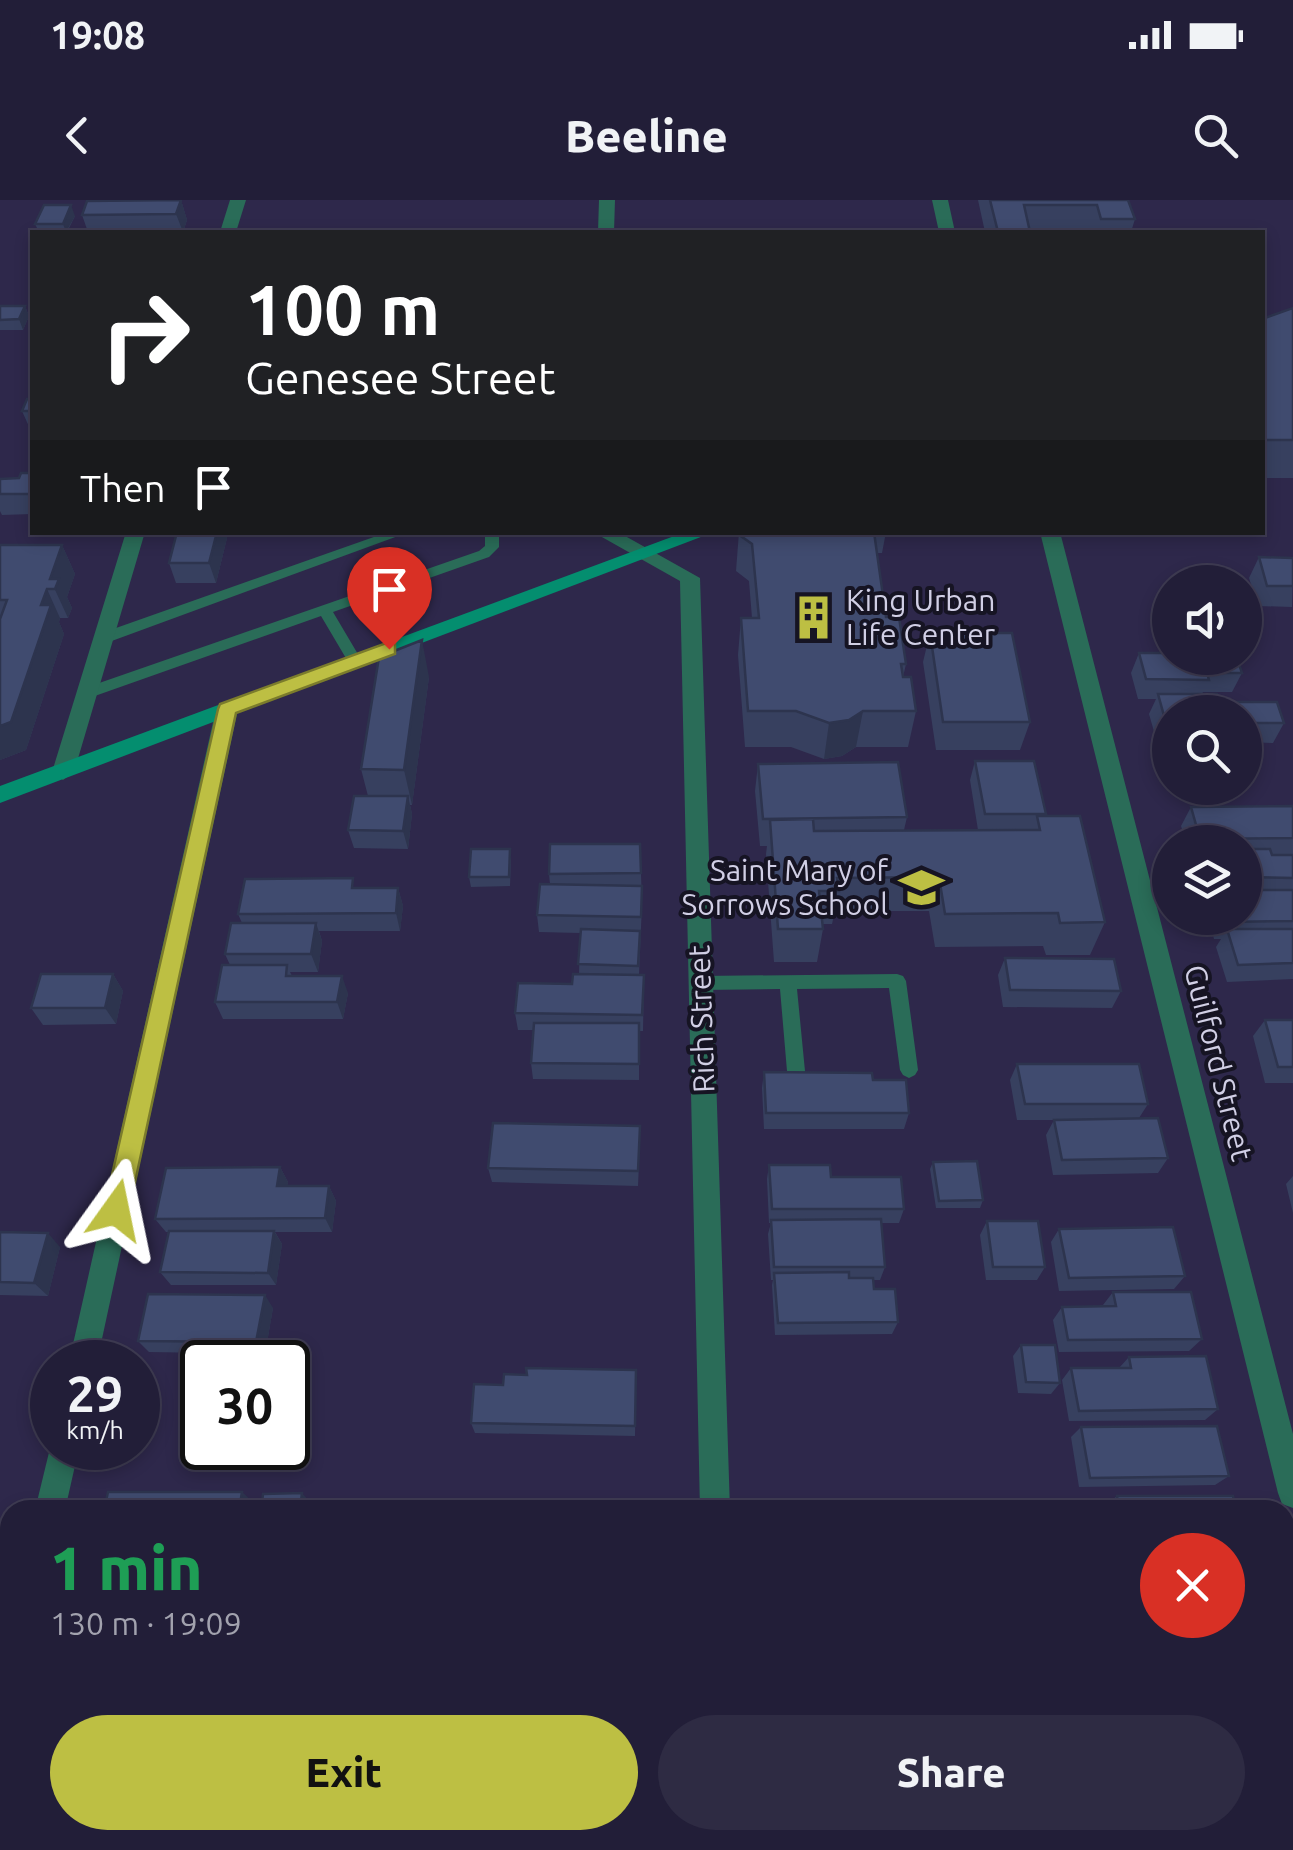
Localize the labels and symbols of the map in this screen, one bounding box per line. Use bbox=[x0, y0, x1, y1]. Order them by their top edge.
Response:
pin bbox=[347, 547, 432, 650]
place label: King Urban Life Center bbox=[846, 583, 996, 651]
building icon: King Urban Life Center bbox=[789, 594, 837, 642]
place label: Saint Mary of Sorrows School bbox=[682, 853, 889, 921]
school or university icon: Saint Mary of Sorrows School bbox=[897, 864, 945, 912]
street label: Rich Street bbox=[681, 944, 721, 1093]
street label: Guilford Street bbox=[1178, 961, 1260, 1164]
position arrow bbox=[64, 1158, 168, 1262]
speed limit sign: 30 bbox=[180, 1340, 310, 1470]

